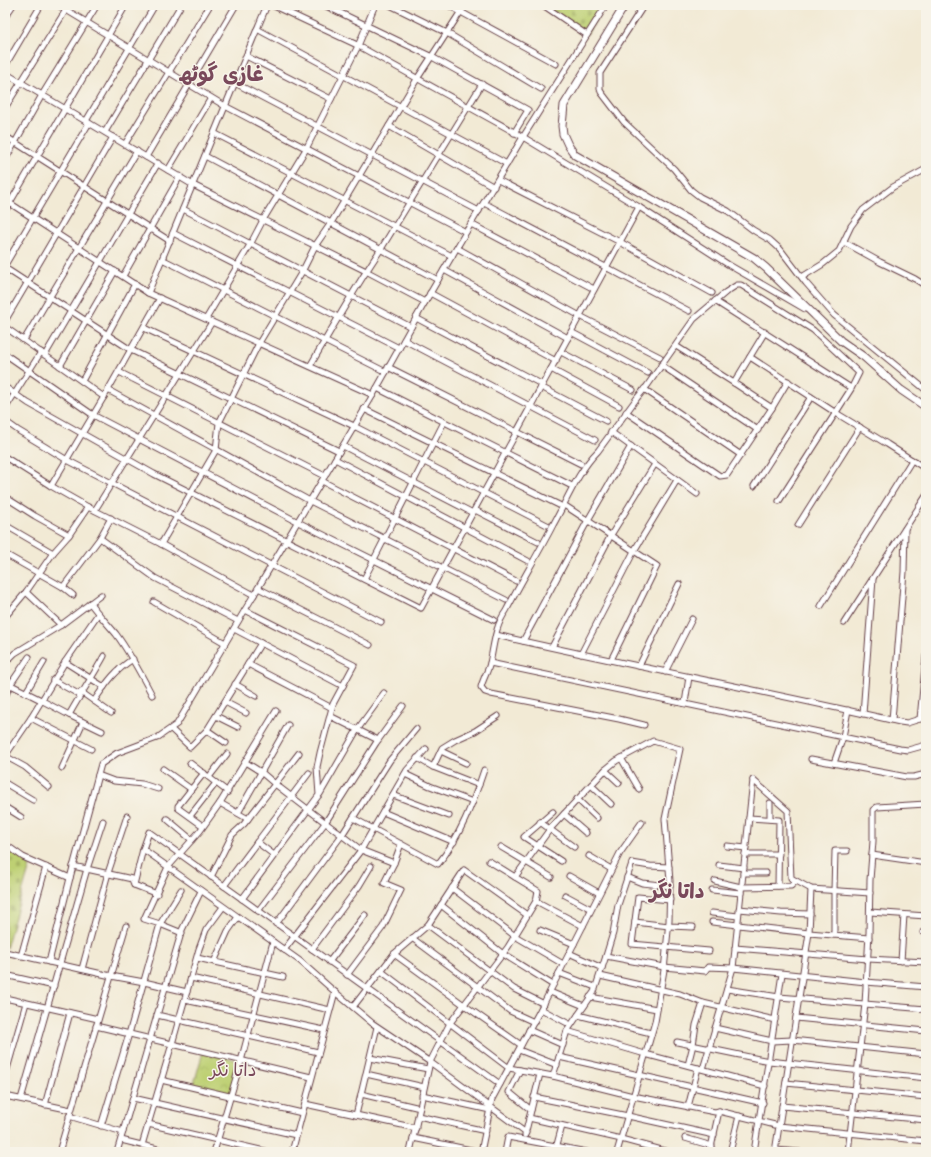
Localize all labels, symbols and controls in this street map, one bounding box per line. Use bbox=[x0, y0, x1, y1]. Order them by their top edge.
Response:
district label: غازی گوٹھ bbox=[179, 61, 263, 87]
district label: داتا نگر bbox=[648, 878, 704, 904]
district label: داتا نگر bbox=[208, 1059, 256, 1081]

